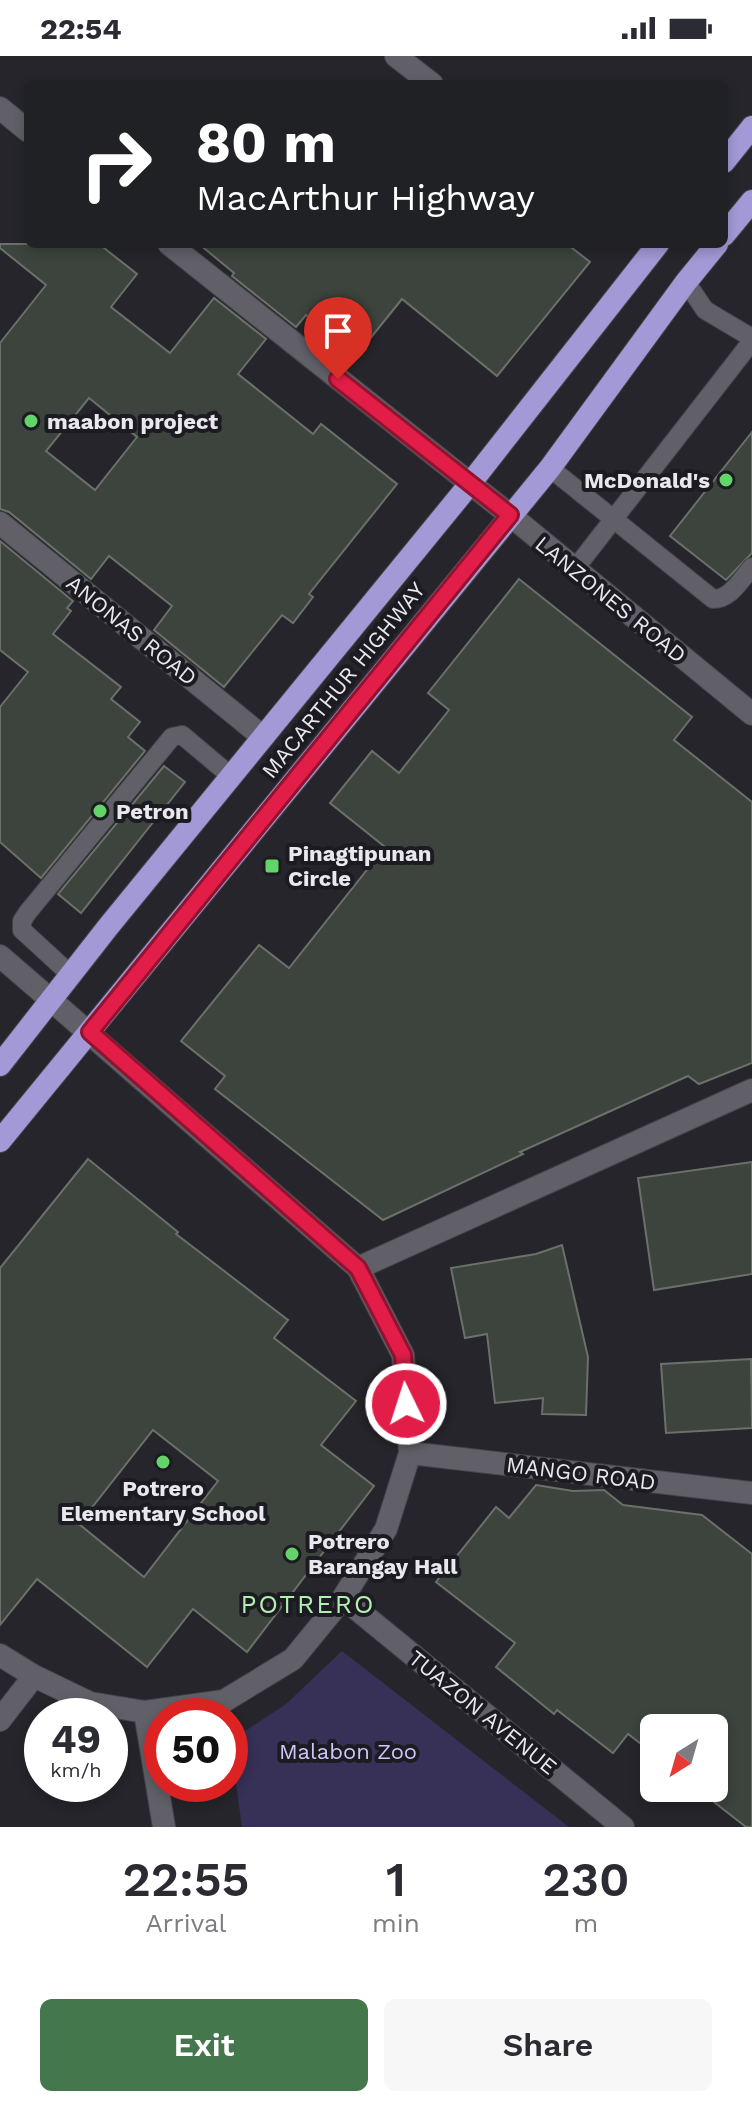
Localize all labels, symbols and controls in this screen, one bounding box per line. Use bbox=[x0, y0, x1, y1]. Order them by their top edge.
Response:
text: 22:54 bbox=[40, 11, 122, 46]
text: 80 m bbox=[196, 110, 336, 176]
icon: right bbox=[64, 112, 168, 216]
text: MacArthur Highway bbox=[196, 177, 535, 219]
pin bbox=[304, 297, 372, 379]
icon: arrive bbox=[316, 309, 360, 353]
place label: maabon project bbox=[47, 409, 218, 434]
marker: maabon project bbox=[22, 412, 40, 430]
place label: McDonald's bbox=[584, 468, 710, 493]
marker: McDonald's bbox=[717, 471, 735, 489]
street label: LANZONES ROAD bbox=[530, 531, 691, 668]
street label: ANONAS ROAD bbox=[62, 570, 202, 690]
street label: MACARTHUR HIGHWAY bbox=[257, 577, 430, 783]
place label: Petron bbox=[116, 799, 189, 824]
marker: Petron bbox=[91, 802, 109, 820]
place label: Pinagtipunan Circle bbox=[288, 841, 431, 891]
marker: Pinagtipunan Circle bbox=[263, 857, 281, 875]
position arrow bbox=[364, 1362, 448, 1446]
street label: MANGO ROAD bbox=[505, 1452, 657, 1495]
marker: Potrero Elementary School bbox=[154, 1453, 172, 1471]
place label: Potrero Elementary School bbox=[61, 1476, 266, 1526]
place label: Potrero Barangay Hall bbox=[308, 1529, 458, 1579]
marker: Potrero Barangay Hall bbox=[283, 1545, 301, 1563]
district label: POTRERO bbox=[241, 1589, 375, 1619]
street label: TUAZON AVENUE bbox=[404, 1645, 562, 1780]
speed limit sign: 50 bbox=[144, 1698, 248, 1802]
north arrow bbox=[640, 1714, 728, 1802]
map controls bbox=[640, 1714, 728, 1802]
text: 49 bbox=[51, 1716, 101, 1763]
park label: Malabon Zoo bbox=[279, 1739, 417, 1764]
text: km/h bbox=[50, 1758, 102, 1782]
text: 22:55 bbox=[123, 1851, 250, 1908]
text: 1 bbox=[386, 1851, 406, 1908]
text: 230 bbox=[542, 1851, 629, 1908]
text: Arrival bbox=[145, 1908, 227, 1938]
text: min bbox=[372, 1908, 420, 1938]
text: m bbox=[574, 1908, 598, 1938]
button: Exit bbox=[40, 1999, 368, 2091]
button: Share bbox=[384, 1999, 712, 2091]

